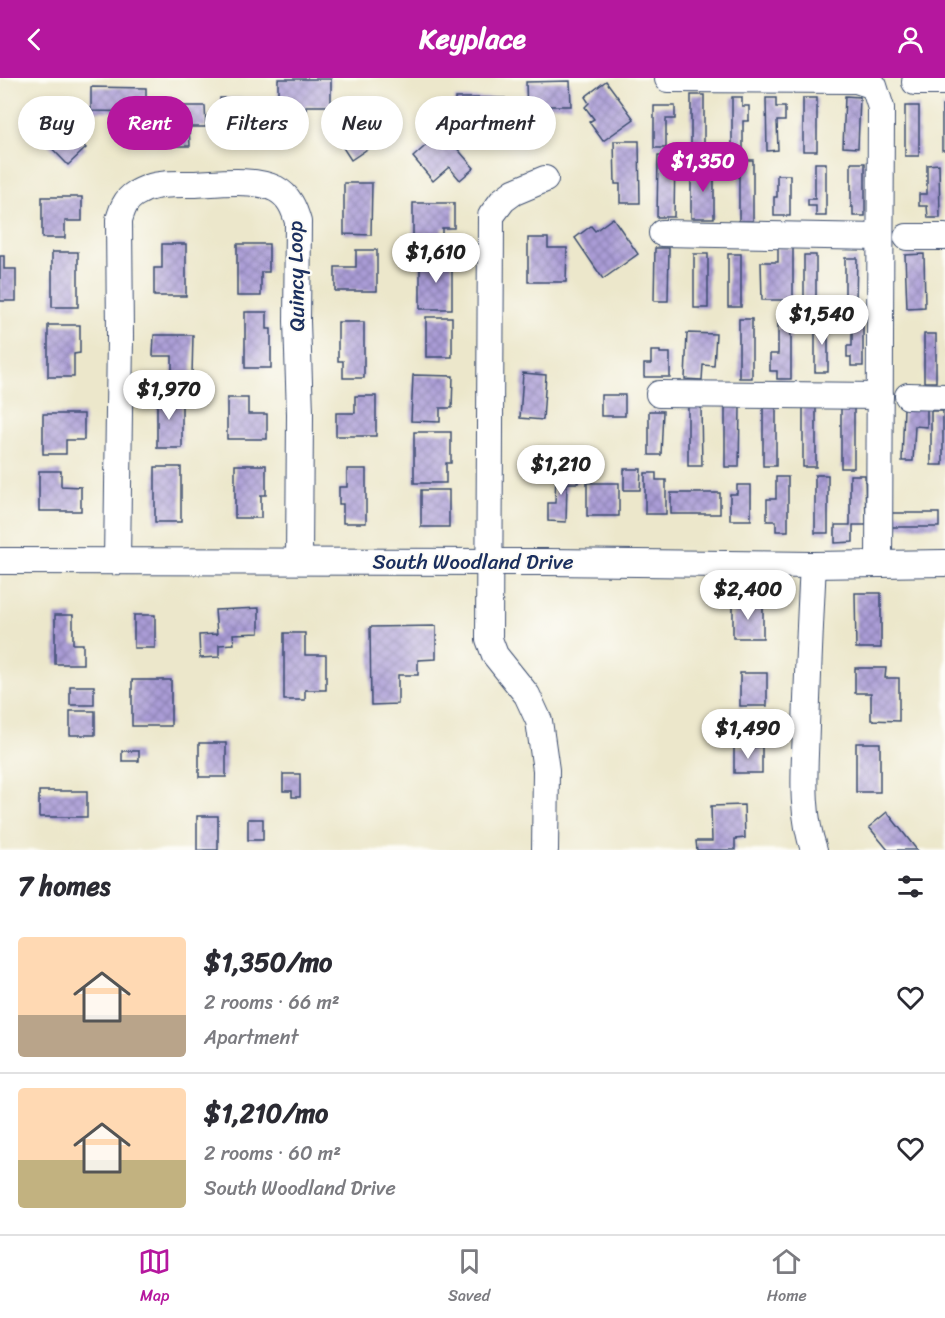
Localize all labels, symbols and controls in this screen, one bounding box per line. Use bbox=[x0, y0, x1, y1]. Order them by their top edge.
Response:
text: Keyplace bbox=[419, 15, 526, 63]
icon: back bbox=[18, 23, 51, 56]
icon: person bbox=[894, 23, 927, 56]
chip: Buy bbox=[18, 96, 95, 150]
chip: Rent bbox=[107, 96, 193, 150]
chip: Filters bbox=[205, 96, 309, 150]
chip: New bbox=[321, 96, 403, 150]
chip: Apartment bbox=[415, 96, 556, 150]
pin: $1,350 bbox=[654, 142, 752, 193]
text: $1,350 bbox=[671, 144, 735, 179]
street label: Quincy Loop bbox=[276, 220, 316, 332]
pin: $1,610 bbox=[387, 233, 485, 284]
text: $1,610 bbox=[406, 235, 466, 270]
pin: $1,540 bbox=[773, 295, 871, 346]
text: $1,540 bbox=[790, 297, 854, 332]
pin: $1,970 bbox=[120, 370, 218, 421]
text: $1,970 bbox=[137, 372, 201, 407]
pin: $1,210 bbox=[512, 445, 610, 496]
text: $1,210 bbox=[531, 447, 591, 482]
street label: South Woodland Drive bbox=[372, 543, 574, 581]
pin: $2,400 bbox=[699, 570, 797, 621]
text: $2,400 bbox=[714, 572, 782, 607]
pin: $1,490 bbox=[699, 709, 797, 760]
text: $1,490 bbox=[716, 711, 780, 746]
text: 7 homes bbox=[18, 863, 110, 909]
icon: filters bbox=[894, 870, 927, 903]
text: $1,350/mo bbox=[204, 939, 332, 985]
icon: home bbox=[66, 961, 138, 1033]
icon: heart bbox=[894, 981, 927, 1014]
text: 2 rooms · 66 m² bbox=[204, 985, 340, 1020]
text: Apartment bbox=[204, 1020, 298, 1055]
text: $1,210/mo bbox=[204, 1090, 328, 1136]
icon: home bbox=[66, 1112, 138, 1184]
icon: heart bbox=[894, 1132, 927, 1165]
text: 2 rooms · 60 m² bbox=[204, 1136, 341, 1171]
text: South Woodland Drive bbox=[204, 1171, 396, 1206]
tab: Map bbox=[138, 1245, 171, 1310]
tab: Saved bbox=[448, 1245, 490, 1310]
tab: Home bbox=[767, 1245, 807, 1310]

